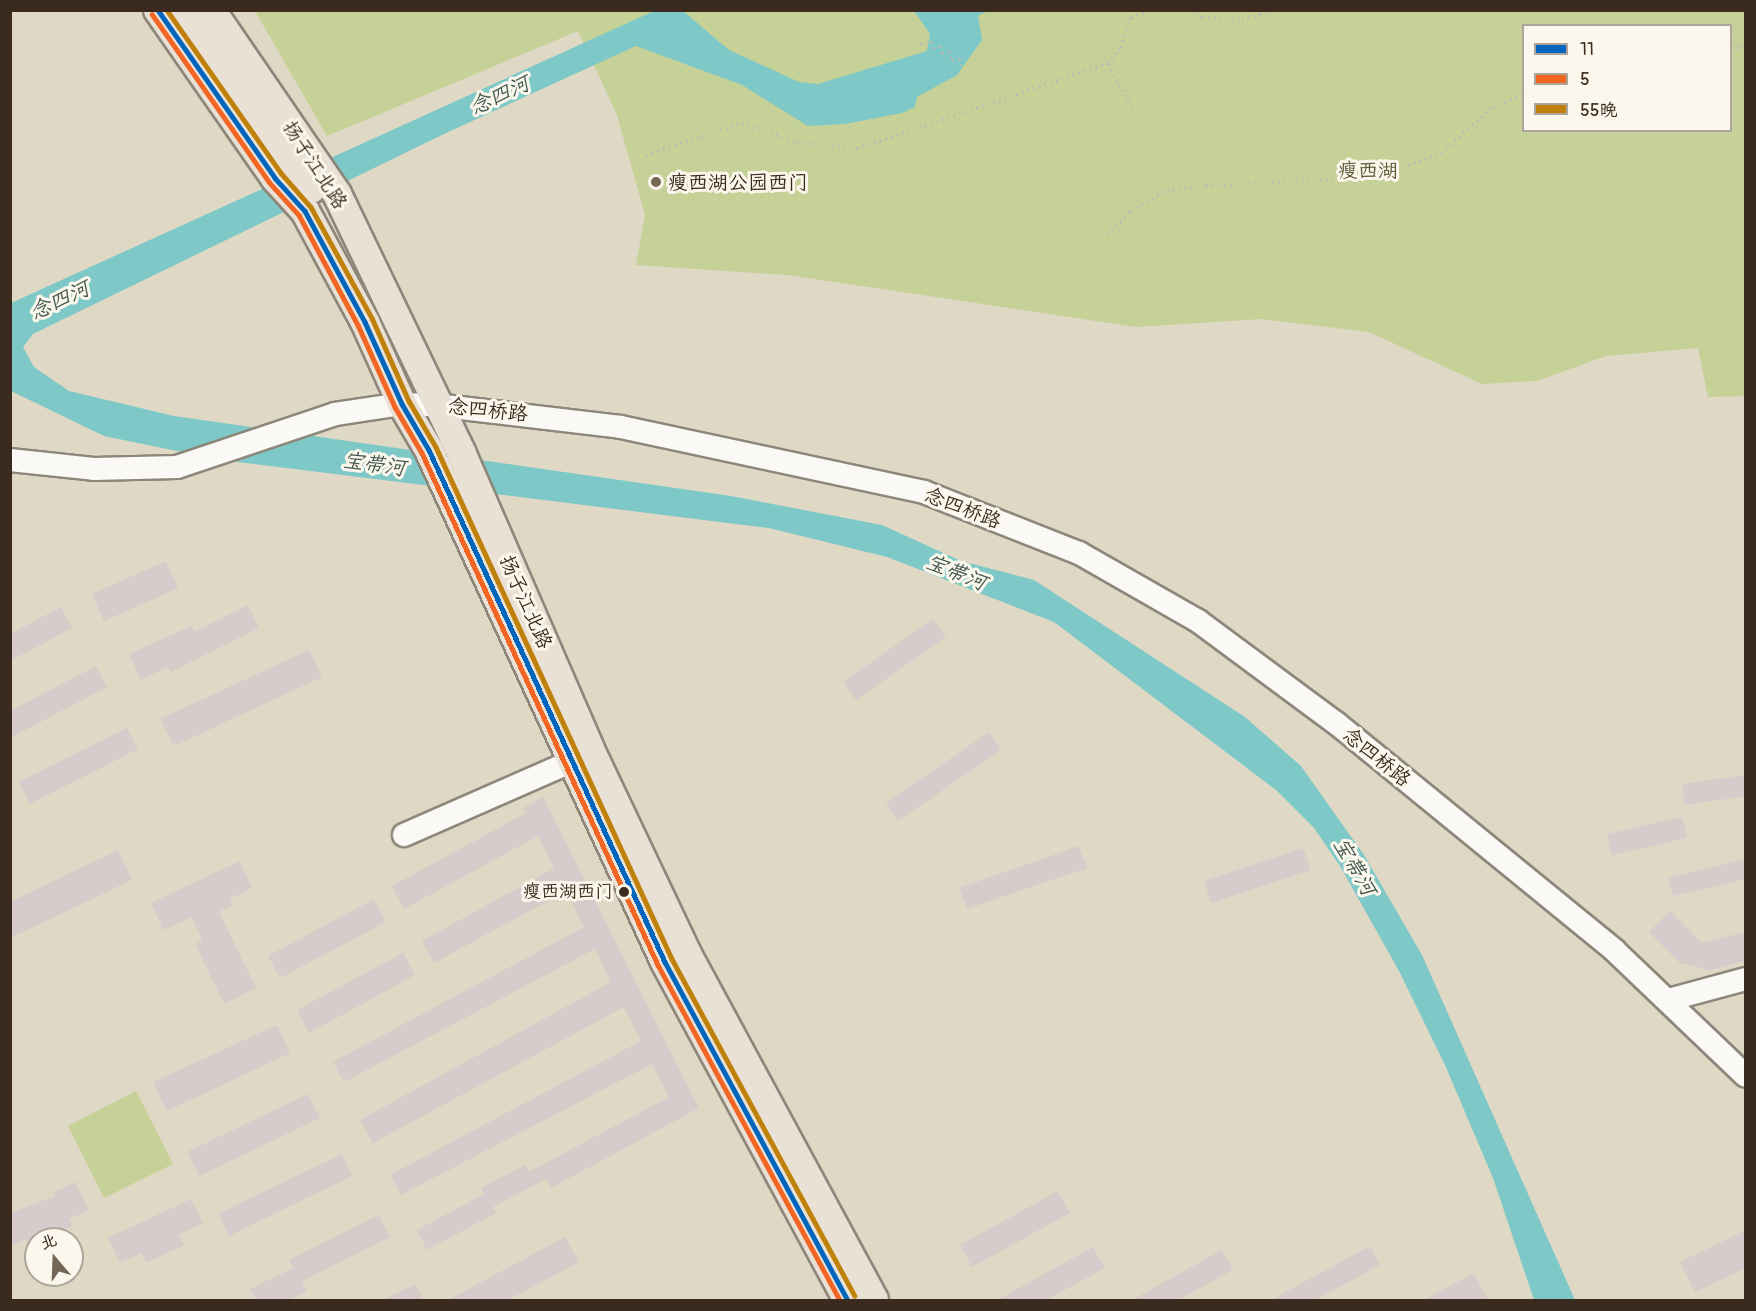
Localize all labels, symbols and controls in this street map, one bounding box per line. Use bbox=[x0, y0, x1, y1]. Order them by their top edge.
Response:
legend bbox=[1522, 24, 1732, 132]
text: 11 bbox=[1580, 38, 1594, 61]
text: 5 bbox=[1580, 68, 1590, 91]
water label: 念四河 bbox=[466, 71, 534, 121]
text: 55晚 bbox=[1580, 99, 1618, 122]
street label: 扬子江北路 bbox=[278, 117, 352, 213]
park label: 瘦西湖 bbox=[1338, 158, 1398, 182]
place label: 瘦西湖公园西门 bbox=[668, 170, 808, 194]
marker: 瘦西湖公园西门 bbox=[649, 175, 663, 189]
water label: 念四河 bbox=[26, 276, 94, 326]
street label: 念四桥路 bbox=[447, 394, 529, 426]
water label: 宝带河 bbox=[341, 448, 407, 482]
street label: 念四桥路 bbox=[921, 482, 1005, 534]
water label: 宝带河 bbox=[922, 550, 990, 596]
street label: 扬子江北路 bbox=[495, 551, 557, 653]
street label: 念四桥路 bbox=[1338, 723, 1416, 791]
water label: 宝带河 bbox=[1327, 833, 1381, 901]
place label: 瘦西湖西门 bbox=[523, 881, 613, 903]
marker: 瘦西湖西门 bbox=[618, 886, 630, 898]
north arrow bbox=[24, 1227, 84, 1287]
text: 北 bbox=[38, 1230, 60, 1254]

